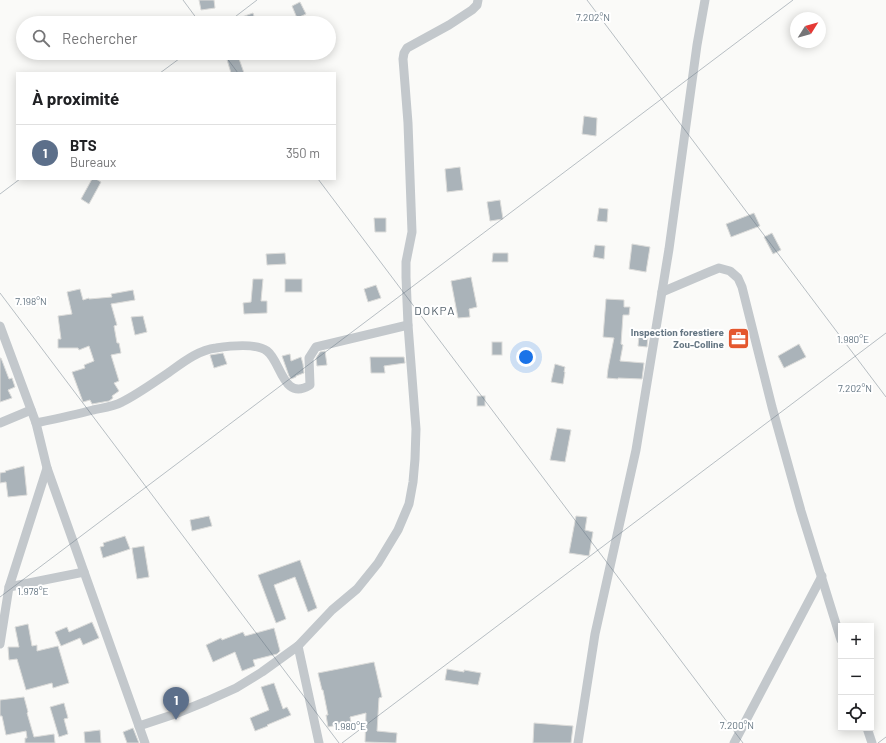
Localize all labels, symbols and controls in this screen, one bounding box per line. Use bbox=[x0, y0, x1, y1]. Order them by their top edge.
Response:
text: 7.202°N bbox=[576, 11, 610, 23]
north arrow bbox=[790, 12, 826, 48]
search box bbox=[16, 16, 336, 60]
icon: search bbox=[30, 27, 52, 49]
text: Rechercher bbox=[62, 29, 138, 47]
text: À proximité bbox=[32, 88, 119, 108]
text: BTS bbox=[70, 136, 97, 154]
text: 1 bbox=[43, 145, 47, 161]
text: 350 m bbox=[286, 145, 320, 161]
text: Bureaux bbox=[70, 154, 116, 170]
text: 7.198°N bbox=[15, 295, 47, 307]
district label: DOKPA bbox=[414, 303, 456, 317]
office icon: Inspection forestiere Zou-Colline bbox=[726, 325, 752, 351]
place label: Inspection forestiere Zou-Colline bbox=[631, 326, 725, 350]
text: 1.980°E bbox=[837, 333, 869, 345]
your location bbox=[516, 347, 536, 367]
text: 7.202°N bbox=[838, 382, 872, 394]
text: 1.978°E bbox=[17, 585, 49, 597]
map controls bbox=[838, 623, 874, 731]
button: + bbox=[838, 623, 874, 659]
button: − bbox=[838, 659, 874, 695]
pin: 1 bbox=[163, 687, 189, 720]
button: locate bbox=[838, 695, 874, 731]
text: 7.200°N bbox=[720, 719, 754, 731]
text: 1.980°E bbox=[334, 720, 366, 732]

